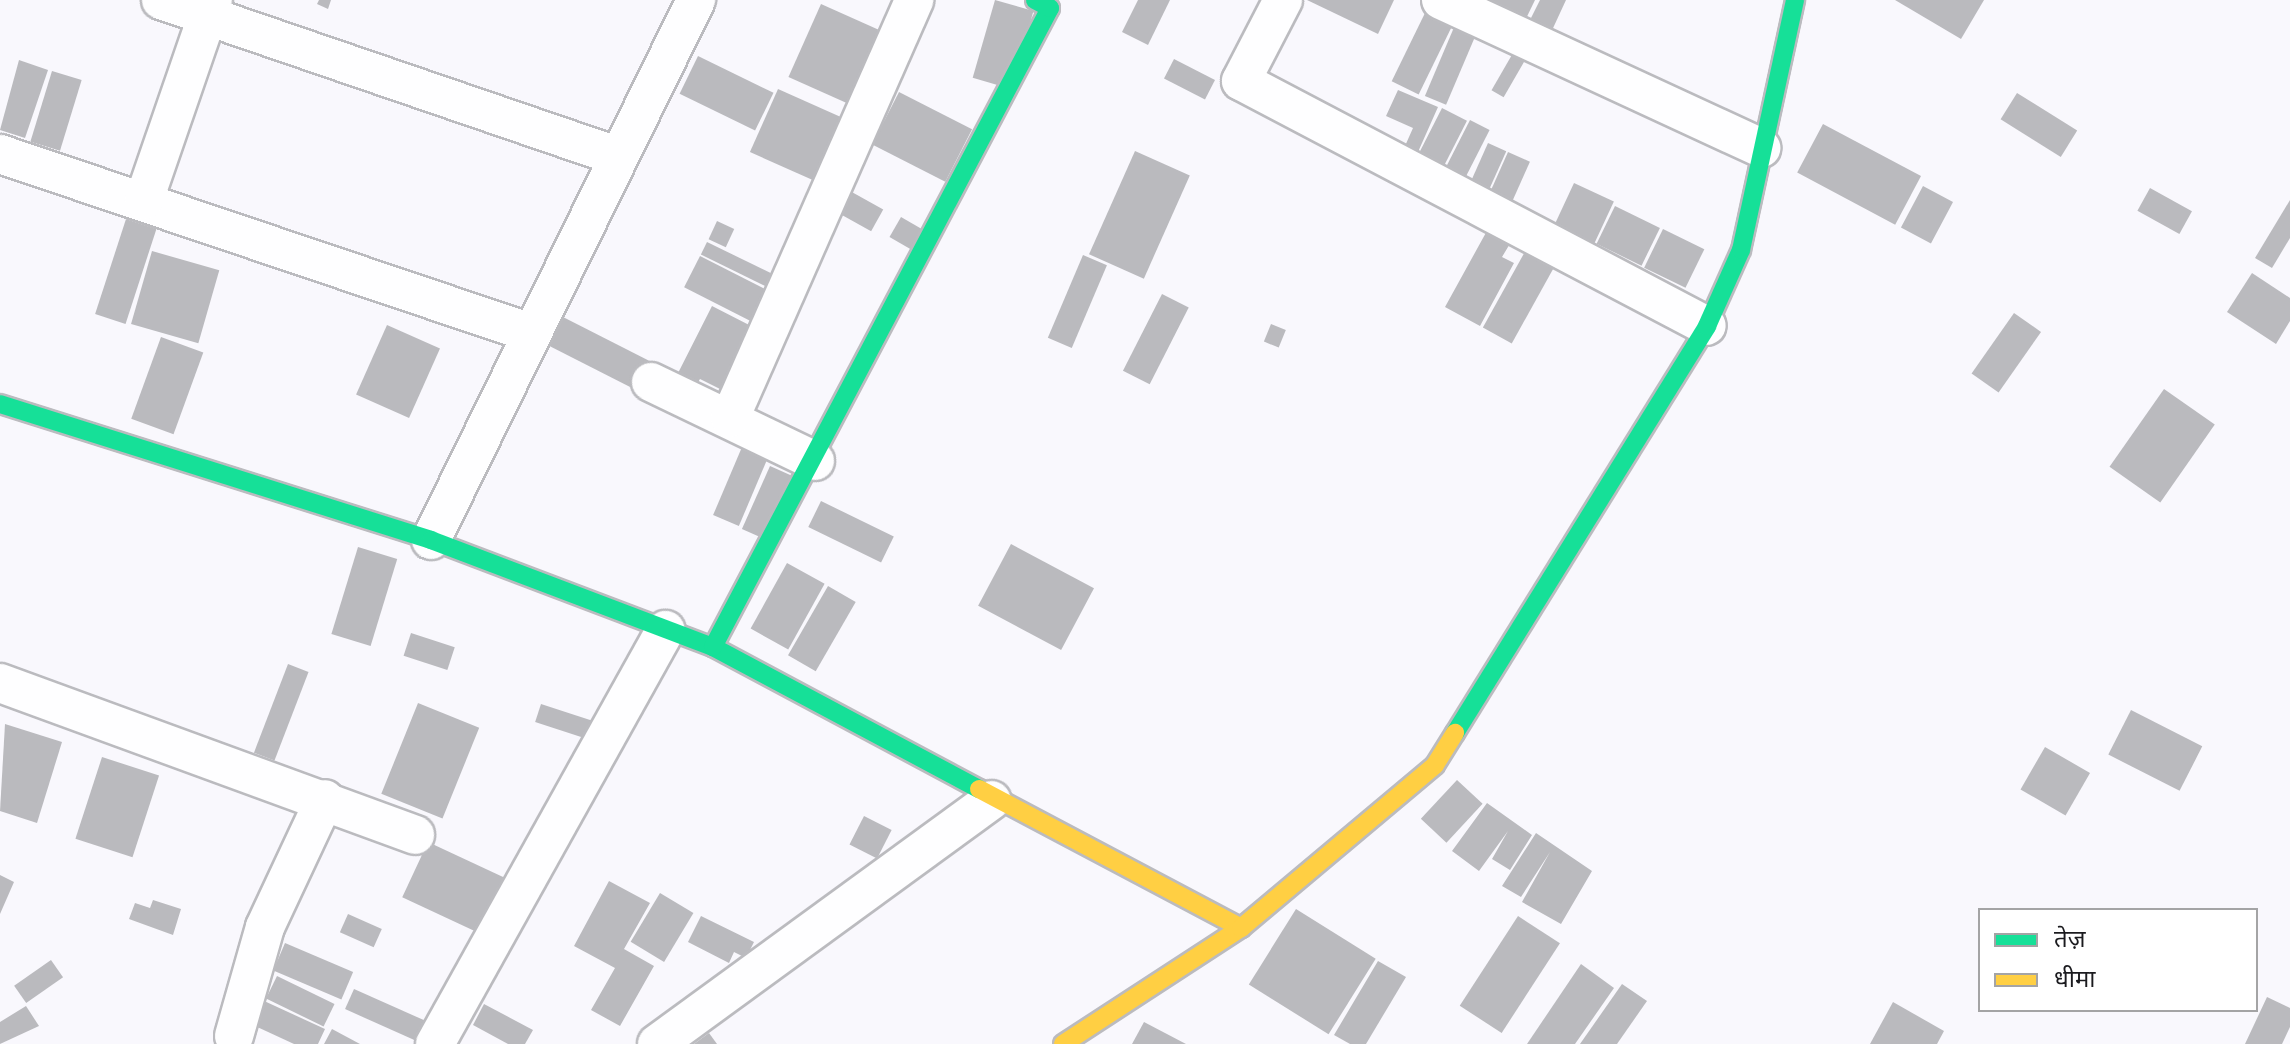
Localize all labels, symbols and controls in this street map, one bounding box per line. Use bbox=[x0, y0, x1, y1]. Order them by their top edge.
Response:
legend bbox=[1978, 908, 2258, 1012]
text: तेज़ bbox=[2054, 923, 2086, 952]
text: धीमा bbox=[2054, 963, 2096, 992]

